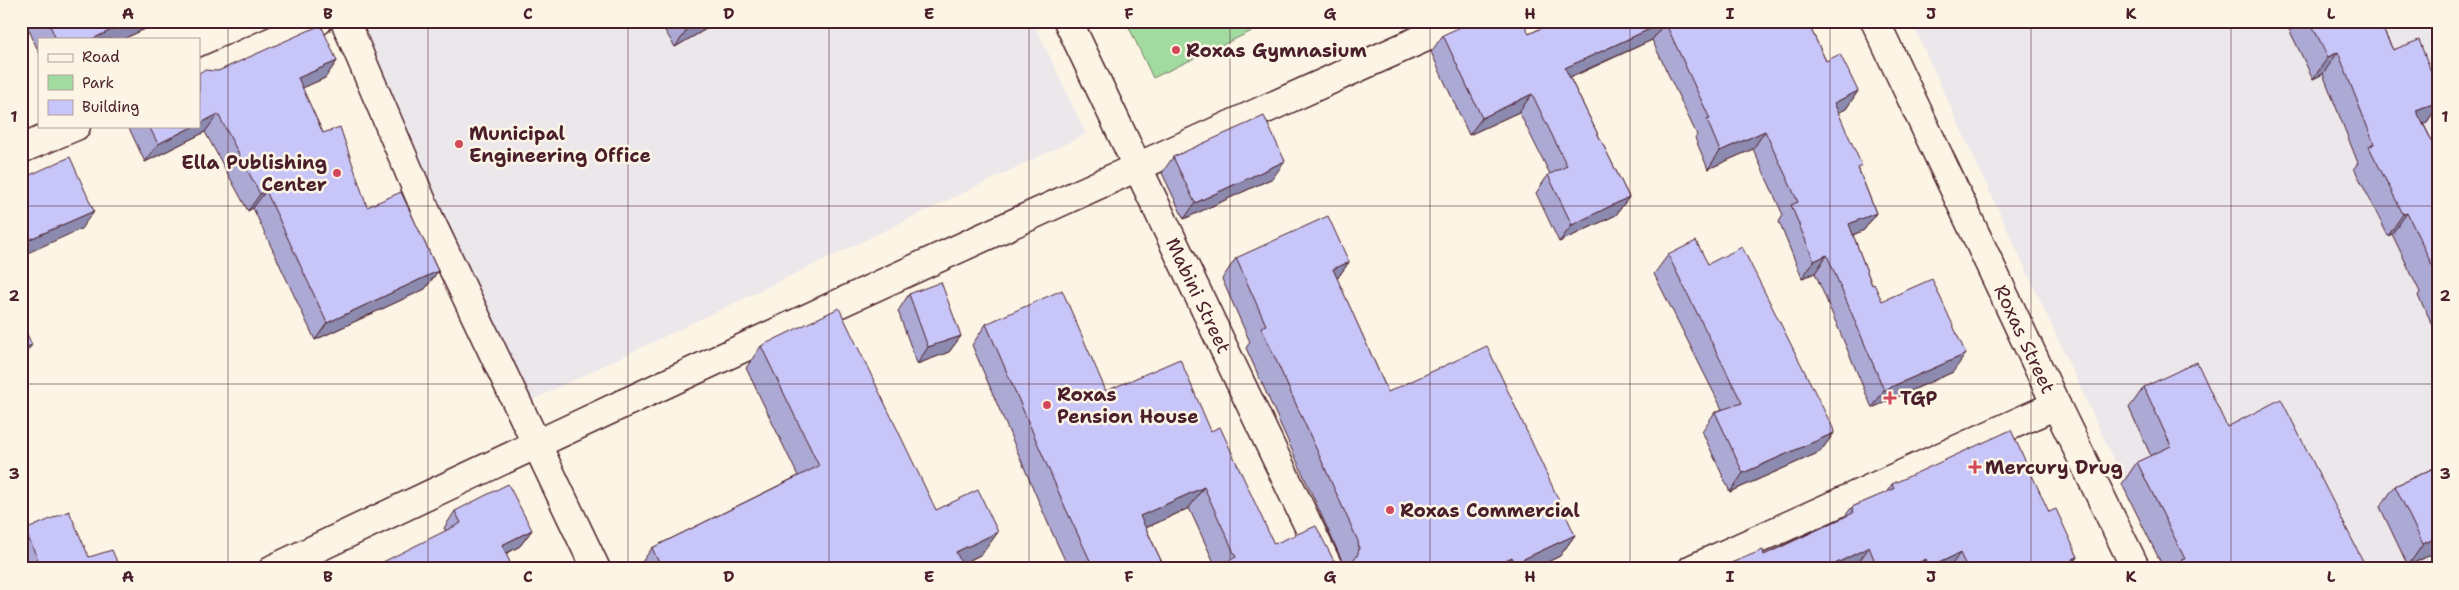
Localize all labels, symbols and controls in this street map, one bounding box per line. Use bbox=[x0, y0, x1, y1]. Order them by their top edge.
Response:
text: A bbox=[122, 3, 134, 24]
text: B bbox=[323, 3, 333, 24]
text: C bbox=[523, 3, 533, 24]
text: D bbox=[723, 3, 735, 24]
text: E bbox=[924, 3, 934, 24]
text: F bbox=[1124, 3, 1134, 24]
text: G bbox=[1324, 3, 1337, 24]
text: H bbox=[1524, 3, 1536, 24]
text: I bbox=[1726, 3, 1735, 24]
text: J bbox=[1926, 3, 1936, 24]
text: K bbox=[2126, 3, 2137, 24]
text: L bbox=[2327, 3, 2336, 24]
legend bbox=[38, 38, 200, 128]
place label: Roxas Gymnasium bbox=[1186, 38, 1367, 63]
marker: Roxas Gymnasium bbox=[1170, 44, 1182, 56]
text: Road bbox=[82, 47, 120, 67]
text: Park bbox=[82, 73, 114, 93]
text: Building bbox=[82, 97, 139, 117]
text: 1 bbox=[10, 106, 18, 127]
text: 1 bbox=[2441, 106, 2449, 127]
place label: Municipal Engineering Office bbox=[469, 121, 651, 168]
marker: Municipal Engineering Office bbox=[453, 138, 465, 150]
place label: Ella Publishing Center bbox=[181, 150, 327, 197]
marker: Ella Publishing Center bbox=[331, 167, 343, 179]
street label: Mabini Street bbox=[1160, 234, 1237, 358]
street label: Roxas Street bbox=[1988, 281, 2061, 398]
text: 2 bbox=[8, 285, 20, 306]
text: 2 bbox=[2439, 285, 2451, 306]
place label: Roxas Pension House bbox=[1057, 382, 1199, 429]
place label: TGP bbox=[1900, 386, 1937, 411]
marker: TGP bbox=[1884, 392, 1896, 404]
marker: Roxas Pension House bbox=[1041, 399, 1053, 411]
place label: Mercury Drug bbox=[1985, 455, 2123, 480]
marker: Mercury Drug bbox=[1969, 461, 1981, 473]
text: 3 bbox=[8, 463, 20, 484]
text: 3 bbox=[2439, 463, 2451, 484]
place label: Roxas Commercial bbox=[1400, 498, 1580, 523]
marker: Roxas Commercial bbox=[1384, 504, 1396, 516]
text: A bbox=[122, 566, 134, 587]
text: B bbox=[323, 566, 333, 587]
text: C bbox=[523, 566, 533, 587]
text: D bbox=[723, 566, 735, 587]
text: E bbox=[924, 566, 934, 587]
text: F bbox=[1124, 566, 1134, 587]
text: G bbox=[1324, 566, 1337, 587]
text: H bbox=[1524, 566, 1536, 587]
text: I bbox=[1726, 566, 1735, 587]
text: J bbox=[1926, 566, 1936, 587]
text: K bbox=[2126, 566, 2137, 587]
text: L bbox=[2327, 566, 2336, 587]

